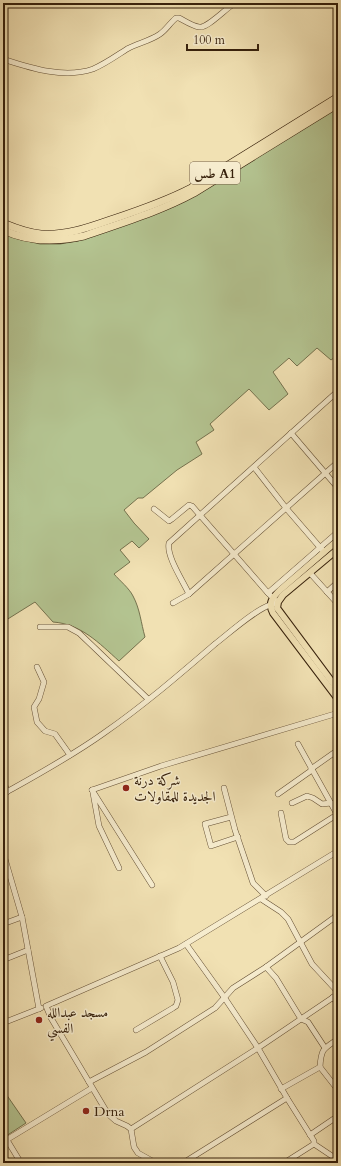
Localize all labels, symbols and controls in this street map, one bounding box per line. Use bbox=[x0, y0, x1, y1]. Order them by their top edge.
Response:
scale bar bbox=[187, 26, 258, 52]
text: 100 m bbox=[193, 32, 226, 48]
road number: طس A1 bbox=[190, 162, 240, 184]
place label: شركة درنة الجديدة للمقاولات bbox=[134, 771, 216, 806]
marker: شركة درنة الجديدة للمقاولات bbox=[121, 783, 131, 793]
place label: مسجد عبدالله الفسي bbox=[47, 1003, 108, 1042]
marker: مسجد عبدالله الفسي bbox=[34, 1015, 44, 1025]
place label: Drna bbox=[94, 1102, 125, 1121]
marker: Drna bbox=[81, 1106, 91, 1116]

